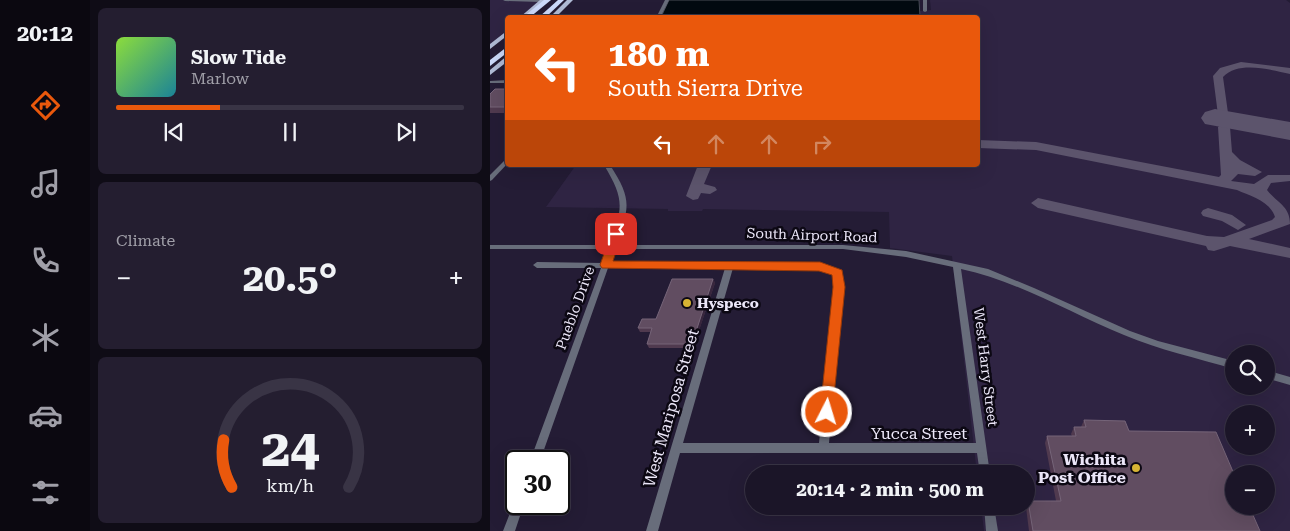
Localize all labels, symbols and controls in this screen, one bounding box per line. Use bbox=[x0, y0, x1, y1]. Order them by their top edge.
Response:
text: 20:12 bbox=[17, 21, 73, 46]
text: 180 m bbox=[608, 34, 709, 75]
icon: left bbox=[525, 35, 590, 100]
text: Slow Tide bbox=[191, 46, 286, 69]
text: Marlow bbox=[191, 69, 249, 88]
text: South Sierra Drive bbox=[608, 76, 803, 101]
icon: directions bbox=[28, 88, 63, 123]
icon: previous bbox=[160, 118, 188, 146]
icon: pause bbox=[276, 118, 304, 146]
icon: next bbox=[392, 118, 420, 146]
icon: left bbox=[649, 130, 677, 158]
icon: ahead bbox=[702, 130, 730, 158]
icon: ahead bbox=[755, 130, 783, 158]
icon: right bbox=[808, 130, 836, 158]
icon: music bbox=[28, 166, 63, 201]
pin bbox=[595, 213, 637, 255]
icon: arrive bbox=[602, 220, 630, 248]
street label: South Airport Road bbox=[746, 225, 878, 245]
text: Climate bbox=[116, 231, 175, 250]
icon: phone bbox=[28, 243, 63, 278]
text: 20.5° bbox=[243, 256, 337, 300]
text: − bbox=[116, 262, 132, 295]
text: + bbox=[448, 262, 464, 295]
street label: Pueblo Drive bbox=[553, 264, 598, 352]
place label: Hyspeco bbox=[697, 295, 759, 311]
marker: Hyspeco bbox=[681, 297, 693, 309]
street label: West Harry Street bbox=[971, 307, 1001, 427]
icon: climate bbox=[28, 320, 63, 355]
street label: West Mariposa Street bbox=[639, 327, 703, 489]
map controls bbox=[1225, 345, 1275, 515]
button: search bbox=[1225, 345, 1275, 395]
position arrow bbox=[800, 385, 852, 437]
icon: car bbox=[28, 398, 63, 433]
button: + bbox=[1225, 405, 1275, 455]
text: 24 bbox=[261, 418, 319, 479]
street label: Yucca Street bbox=[871, 424, 967, 443]
speed limit sign: 30 bbox=[505, 450, 570, 515]
place label: Wichita Post Office bbox=[1038, 450, 1127, 487]
marker: Wichita Post Office bbox=[1130, 462, 1142, 474]
button: − bbox=[1225, 465, 1275, 515]
icon: filters bbox=[28, 475, 63, 510]
text: km/h bbox=[266, 475, 314, 496]
text: 20:14 · 2 min · 500 m bbox=[796, 478, 984, 501]

